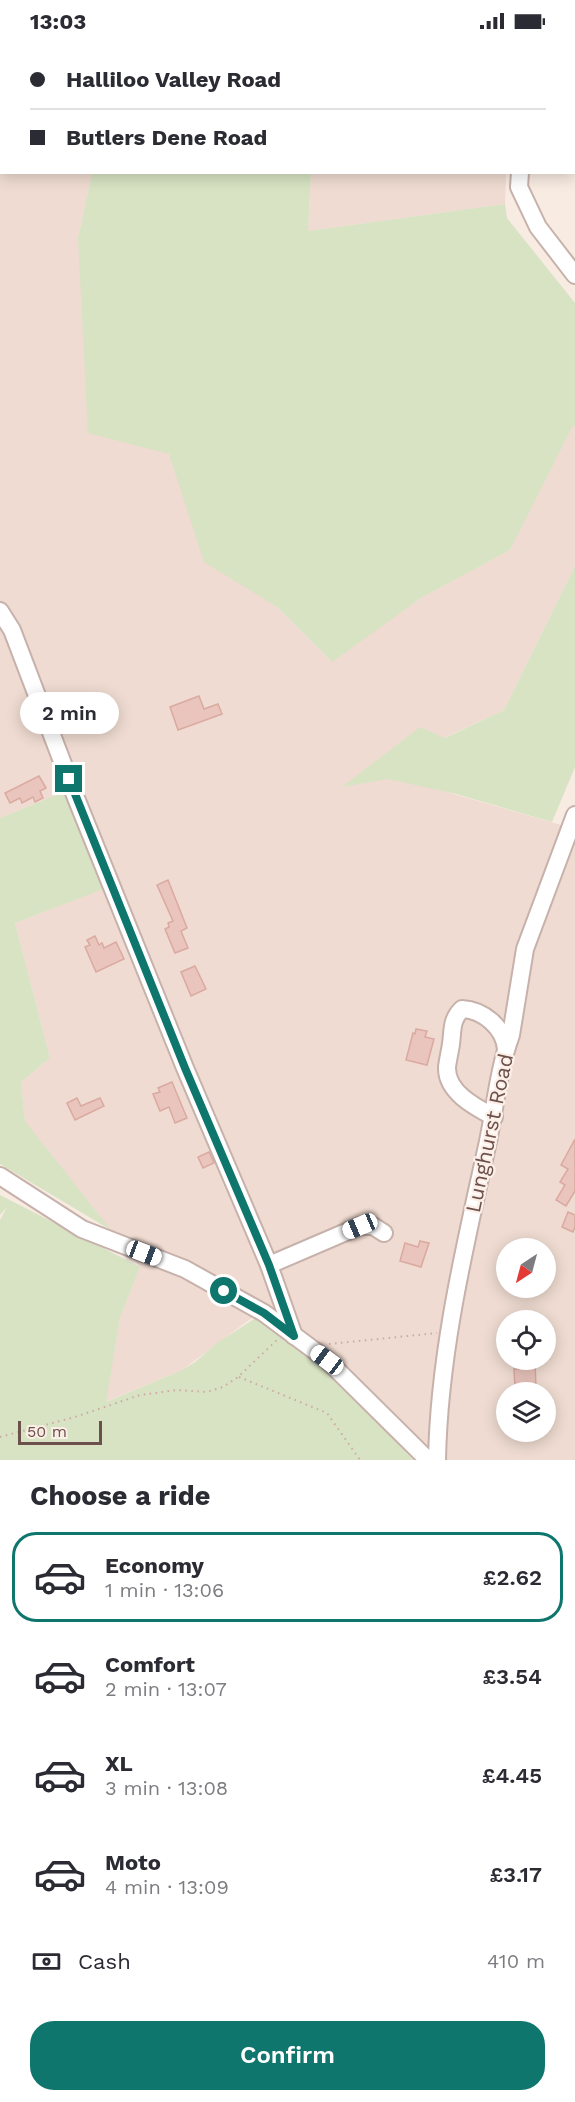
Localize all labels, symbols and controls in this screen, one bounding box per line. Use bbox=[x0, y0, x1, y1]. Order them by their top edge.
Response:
text: 13:03 bbox=[30, 9, 86, 34]
text: Halliloo Valley Road bbox=[66, 67, 281, 92]
text: Butlers Dene Road bbox=[66, 125, 267, 150]
callout: 2 min bbox=[20, 692, 118, 734]
text: 2 min bbox=[42, 701, 97, 725]
route end bbox=[55, 765, 82, 792]
street label: Lunghurst Road bbox=[460, 1051, 518, 1215]
car bbox=[340, 1211, 380, 1241]
car bbox=[124, 1238, 164, 1268]
north arrow bbox=[496, 1238, 556, 1298]
map controls bbox=[496, 1238, 556, 1442]
route start bbox=[210, 1277, 237, 1304]
button: locate bbox=[496, 1310, 556, 1370]
car bbox=[307, 1342, 347, 1378]
button: layers bbox=[496, 1382, 556, 1442]
scale bar bbox=[18, 1418, 102, 1446]
text: 50 m bbox=[27, 1422, 67, 1441]
text: Choose a ride bbox=[30, 1480, 210, 1512]
icon: car bbox=[33, 1550, 87, 1604]
text: Economy bbox=[105, 1553, 204, 1578]
text: £2.62 bbox=[483, 1565, 542, 1590]
text: 1 min · 13:06 bbox=[105, 1578, 224, 1602]
icon: car bbox=[33, 1649, 87, 1703]
text: Comfort bbox=[105, 1652, 195, 1677]
text: £3.54 bbox=[482, 1664, 542, 1689]
text: 2 min · 13:07 bbox=[105, 1677, 227, 1701]
icon: car bbox=[33, 1748, 87, 1802]
text: XL bbox=[105, 1751, 133, 1776]
text: £4.45 bbox=[482, 1763, 542, 1788]
text: 3 min · 13:08 bbox=[105, 1776, 228, 1800]
icon: car bbox=[33, 1847, 87, 1901]
text: Moto bbox=[105, 1850, 161, 1875]
text: £3.17 bbox=[489, 1862, 542, 1887]
text: 4 min · 13:09 bbox=[105, 1875, 229, 1899]
icon: cash bbox=[30, 1945, 63, 1978]
text: Cash bbox=[78, 1949, 131, 1974]
text: 410 m bbox=[487, 1949, 545, 1973]
button: Confirm bbox=[30, 2021, 545, 2090]

